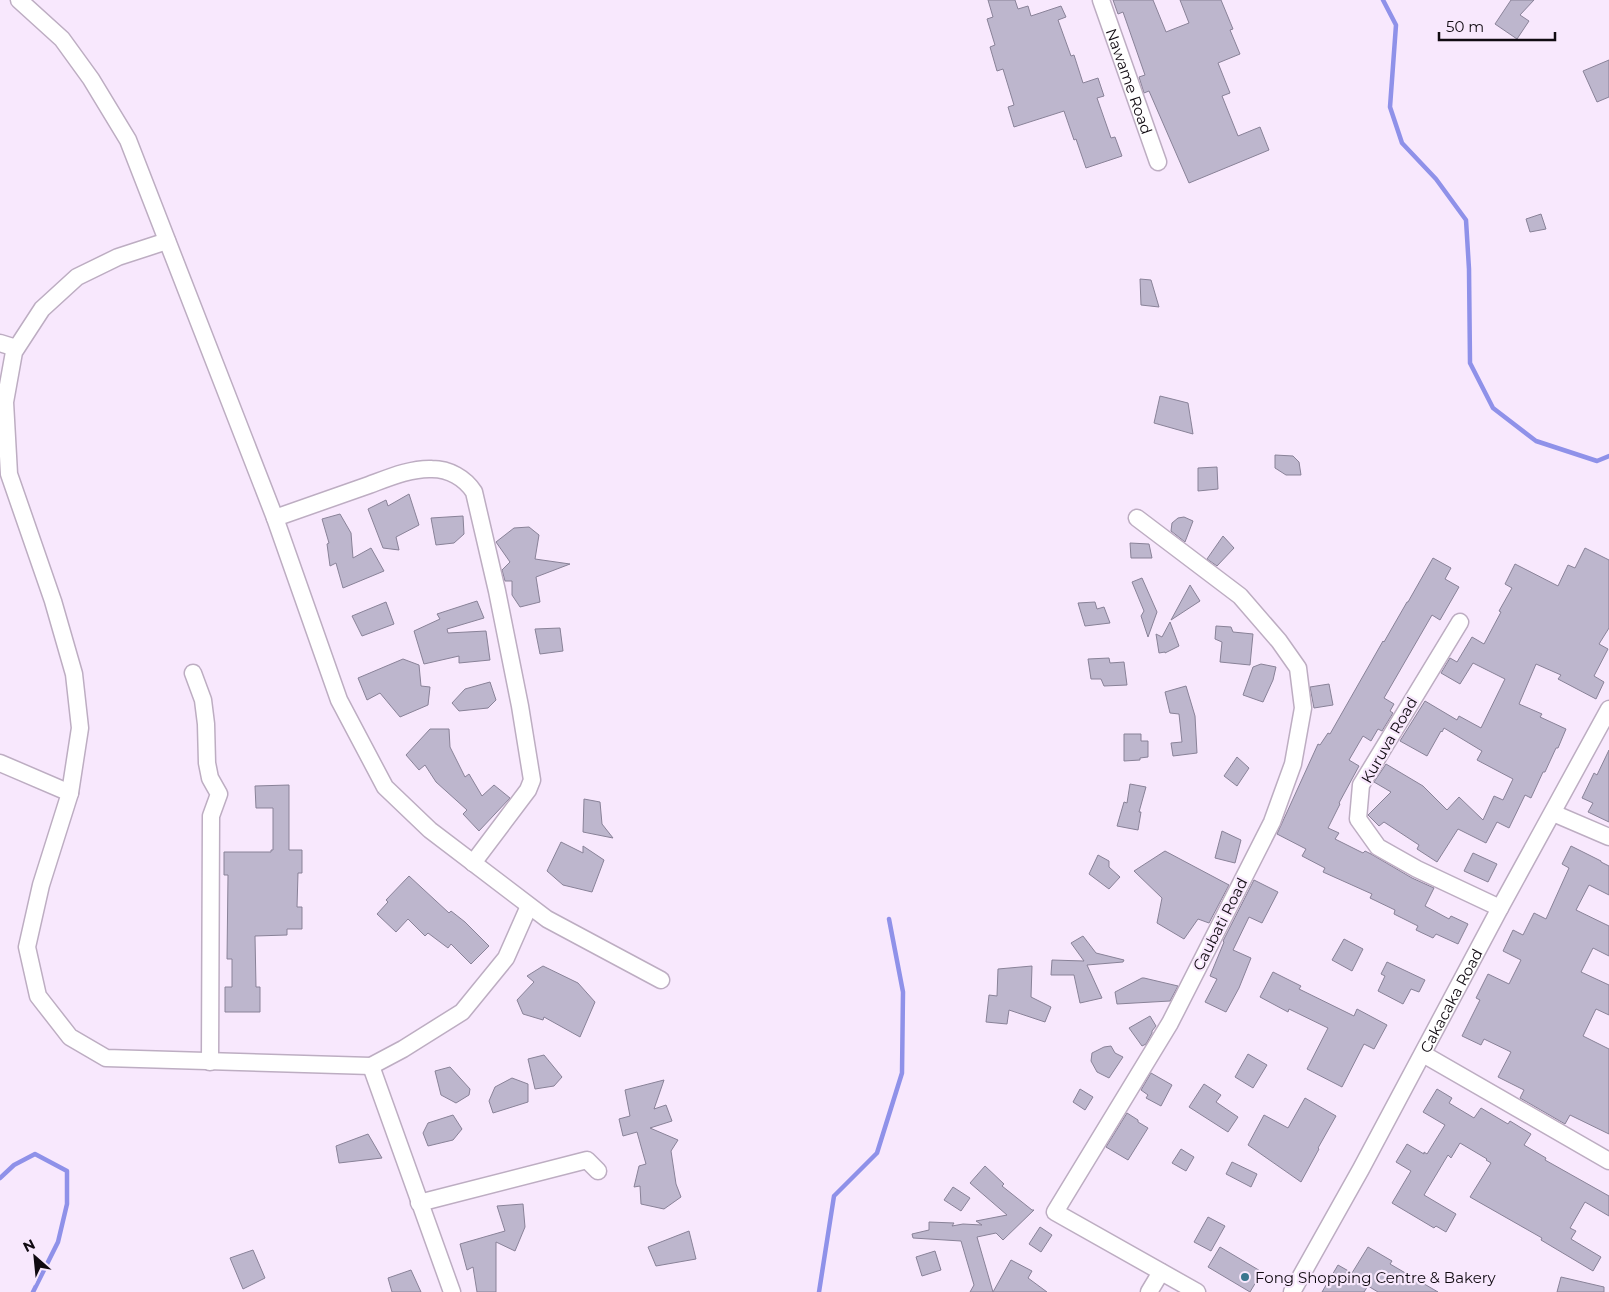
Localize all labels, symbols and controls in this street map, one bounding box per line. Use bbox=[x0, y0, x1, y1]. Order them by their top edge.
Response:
scale bar bbox=[1439, 10, 1555, 42]
text: 50 m bbox=[1446, 17, 1484, 36]
street label: Nawame Road bbox=[1102, 26, 1157, 137]
street label: Kuruva Road bbox=[1357, 694, 1421, 786]
street label: Caubati Road bbox=[1188, 874, 1252, 974]
street label: Cakacaka Road bbox=[1415, 945, 1486, 1056]
north arrow bbox=[10, 1232, 60, 1282]
text: N bbox=[20, 1235, 38, 1256]
place label: Fong Shopping Centre & Bakery bbox=[1255, 1268, 1497, 1287]
marker: Fong Shopping Centre & Bakery bbox=[1239, 1271, 1251, 1283]

